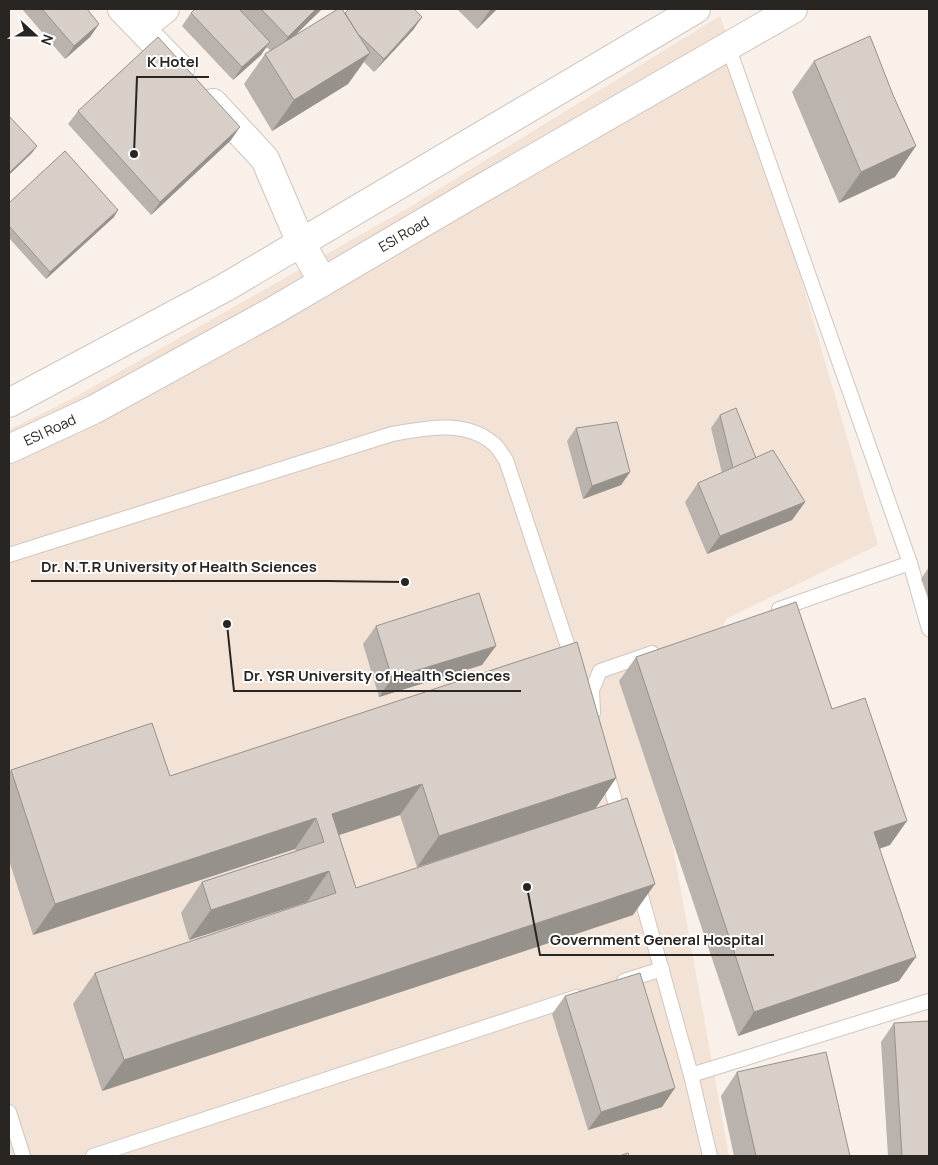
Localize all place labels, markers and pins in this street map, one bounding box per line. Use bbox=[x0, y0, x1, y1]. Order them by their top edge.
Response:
callout: K Hotel bbox=[137, 47, 209, 77]
callout: Dr. N.T.R University of Health Sciences bbox=[31, 551, 327, 581]
callout: Dr. YSR University of Health Sciences bbox=[234, 661, 521, 691]
callout: Government General Hospital bbox=[540, 925, 774, 955]

